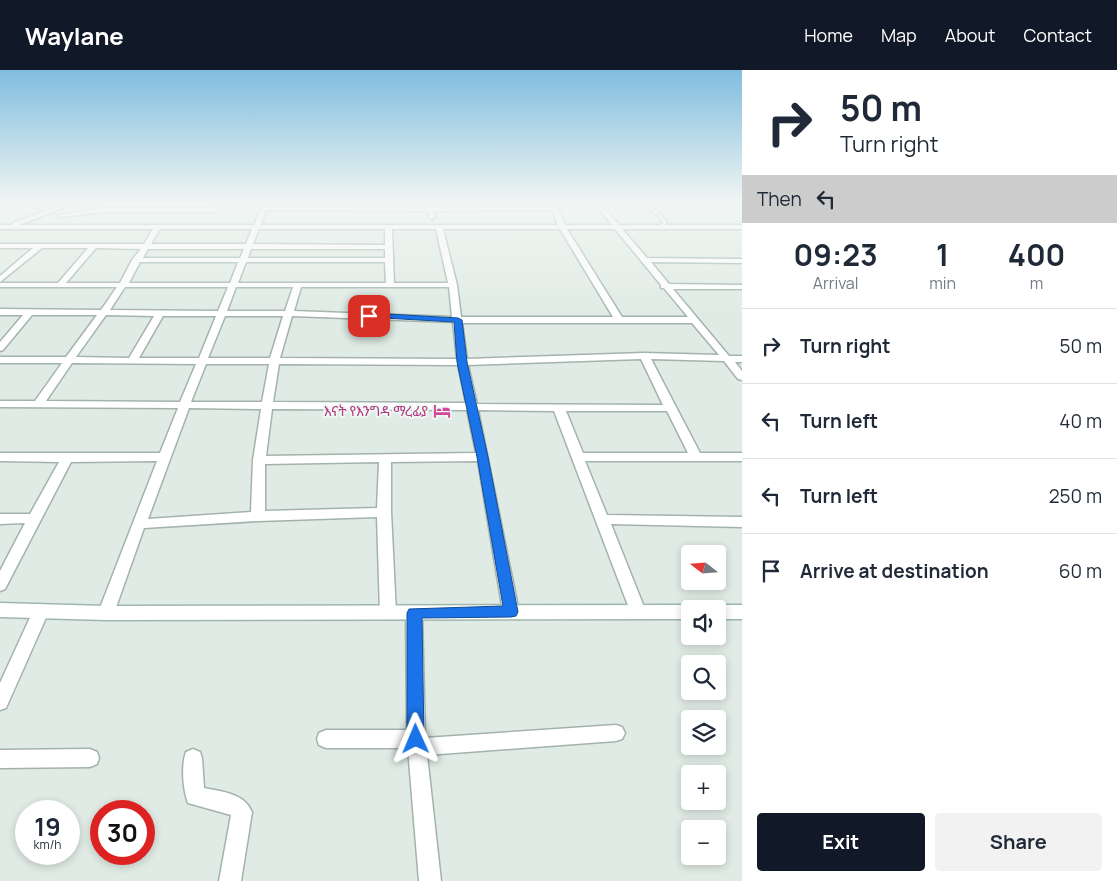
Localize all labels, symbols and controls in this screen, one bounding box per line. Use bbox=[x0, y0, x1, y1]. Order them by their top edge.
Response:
text: Waylane bbox=[25, 19, 124, 52]
text: Home bbox=[804, 23, 853, 47]
text: Map bbox=[881, 23, 917, 47]
text: About bbox=[945, 23, 995, 47]
text: Contact bbox=[1023, 23, 1092, 47]
text: 50 m bbox=[840, 84, 922, 132]
icon: right bbox=[757, 90, 822, 155]
text: Turn right bbox=[840, 129, 938, 159]
icon: left bbox=[812, 185, 840, 213]
text: Then bbox=[757, 186, 802, 212]
text: 09:23 bbox=[794, 234, 878, 275]
text: 1 bbox=[936, 234, 949, 275]
text: 400 bbox=[1008, 234, 1065, 275]
text: Arrival bbox=[813, 272, 858, 294]
text: min bbox=[929, 272, 956, 294]
text: m bbox=[1030, 272, 1043, 294]
pin bbox=[348, 295, 390, 337]
icon: arrive bbox=[355, 302, 383, 330]
icon: right bbox=[757, 332, 785, 360]
text: Turn right bbox=[800, 333, 890, 359]
text: 50 m bbox=[1060, 333, 1102, 359]
place label: እናት የእንግዳ ማረፊያ bbox=[324, 401, 428, 420]
hotel icon: እናት የእንግዳ ማረፊያ bbox=[432, 401, 452, 421]
icon: left bbox=[757, 407, 785, 435]
text: Turn left bbox=[800, 408, 878, 434]
text: 40 m bbox=[1059, 408, 1102, 434]
icon: left bbox=[757, 482, 785, 510]
text: Turn left bbox=[800, 483, 878, 509]
text: 250 m bbox=[1049, 483, 1102, 509]
north arrow bbox=[681, 545, 726, 590]
map controls bbox=[681, 545, 726, 865]
icon: arrive bbox=[757, 557, 785, 585]
text: Arrive at destination bbox=[800, 558, 989, 584]
text: 60 m bbox=[1059, 558, 1102, 584]
button: sound bbox=[681, 600, 726, 645]
button: search bbox=[681, 655, 726, 700]
button: layers bbox=[681, 710, 726, 755]
position arrow bbox=[389, 712, 441, 764]
button: + bbox=[681, 765, 726, 810]
speed limit sign: 30 bbox=[90, 800, 155, 865]
text: 19 bbox=[34, 809, 61, 844]
button: Exit bbox=[757, 813, 925, 871]
button: Share bbox=[935, 813, 1102, 871]
button: − bbox=[681, 820, 726, 865]
text: km/h bbox=[34, 836, 61, 853]

